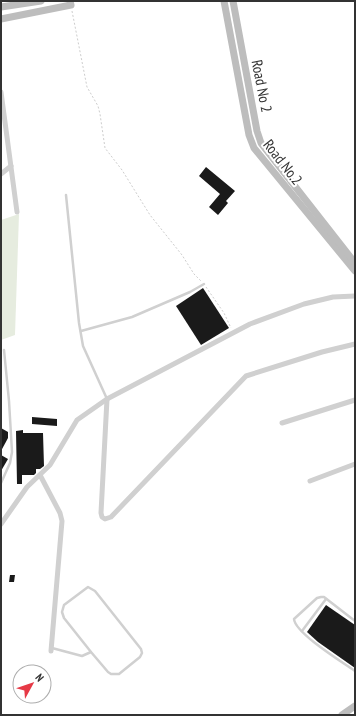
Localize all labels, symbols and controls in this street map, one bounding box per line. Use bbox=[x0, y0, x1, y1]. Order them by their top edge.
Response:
street label: Road No 2 bbox=[248, 58, 276, 114]
street label: Road No.2 bbox=[259, 135, 307, 189]
north arrow bbox=[12, 664, 52, 704]
text: N bbox=[32, 671, 47, 684]

